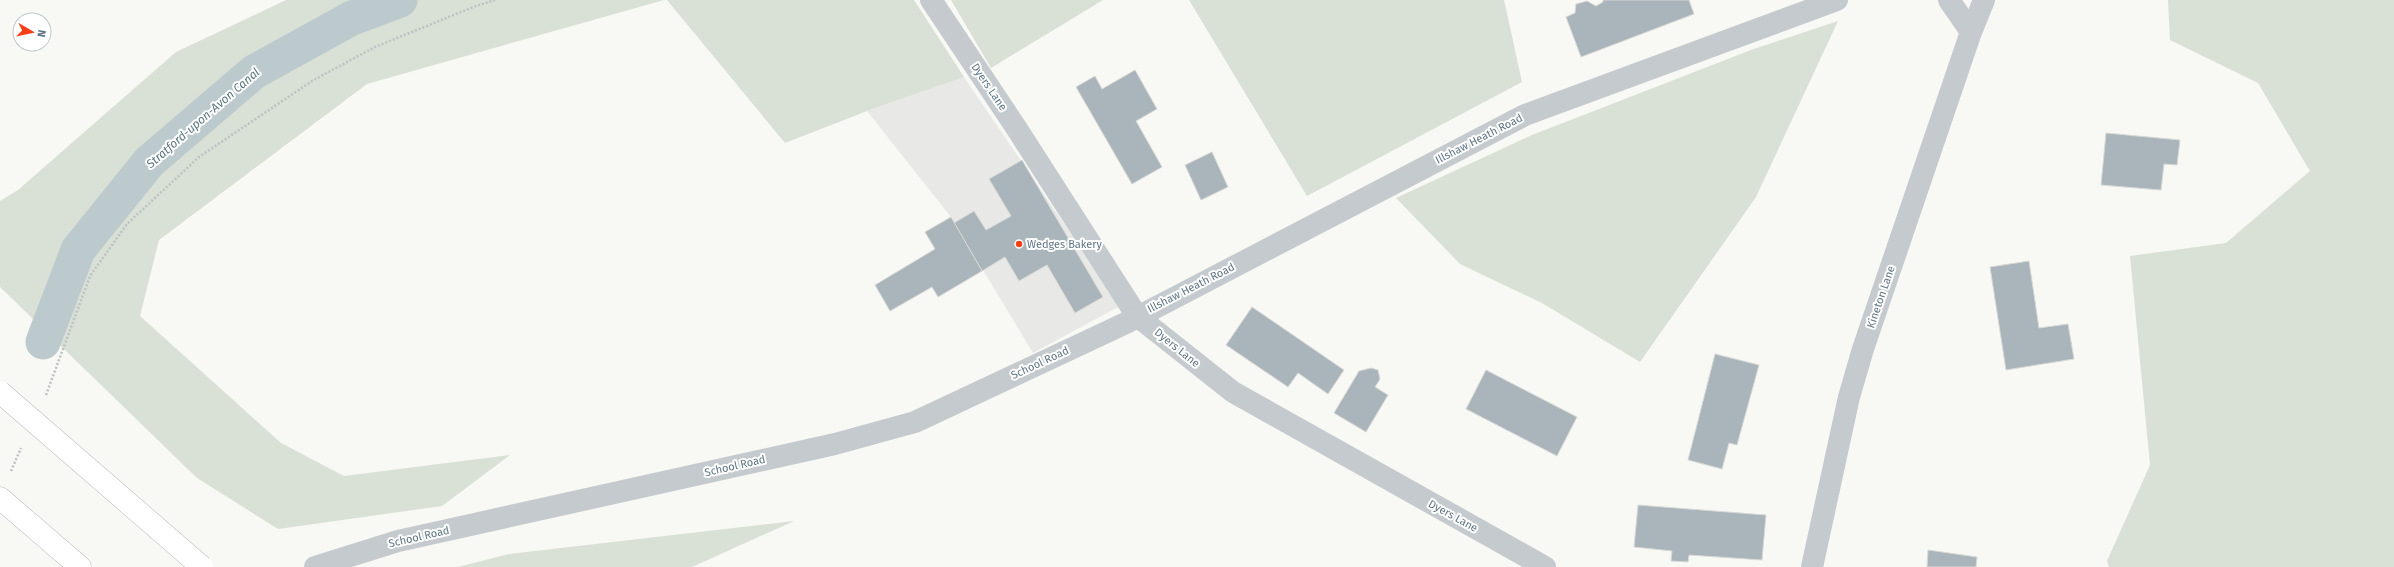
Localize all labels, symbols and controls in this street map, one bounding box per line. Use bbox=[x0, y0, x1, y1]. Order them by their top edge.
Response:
north arrow bbox=[12, 12, 52, 52]
text: N bbox=[34, 29, 48, 38]
street label: Dyers Lane bbox=[968, 61, 1010, 113]
water label: Stratford-upon-Avon Canal bbox=[143, 65, 262, 172]
street label: Illshaw Heath Road bbox=[1433, 111, 1525, 167]
place label: Wedges Bakery bbox=[1027, 238, 1103, 251]
marker: Wedges Bakery bbox=[1014, 239, 1024, 249]
street label: Illshaw Heath Road bbox=[1145, 260, 1237, 316]
street label: Kineton Lane bbox=[1864, 264, 1898, 330]
street label: Dyers Lane bbox=[1152, 326, 1202, 370]
street label: School Road bbox=[1009, 344, 1071, 382]
street label: School Road bbox=[703, 453, 767, 479]
street label: Dyers Lane bbox=[1426, 497, 1480, 535]
street label: School Road bbox=[387, 524, 451, 550]

